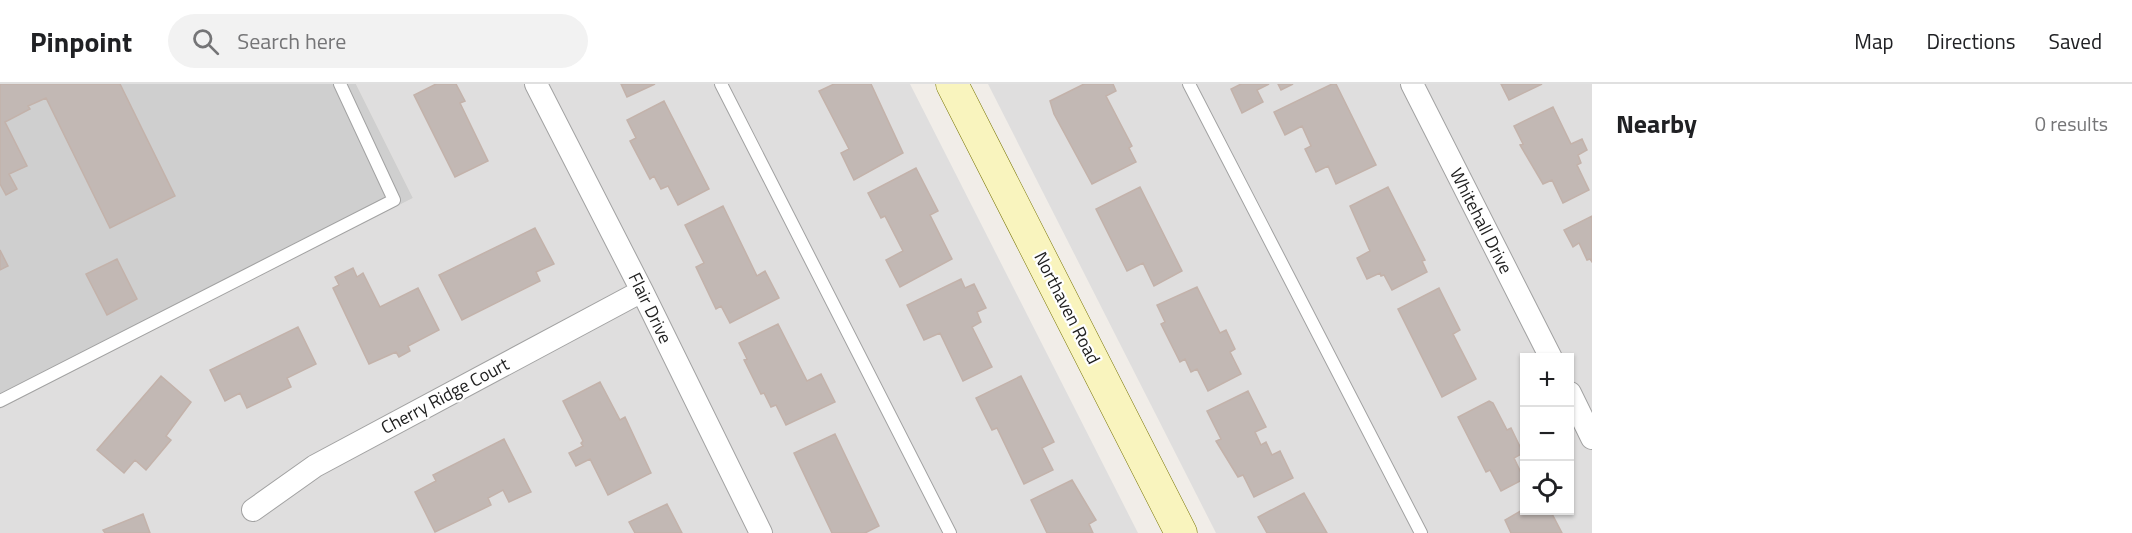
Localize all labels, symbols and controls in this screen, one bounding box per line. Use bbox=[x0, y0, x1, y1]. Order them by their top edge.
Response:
search box bbox=[168, 14, 588, 68]
text: Pinpoint bbox=[30, 20, 132, 63]
text: Search here bbox=[237, 24, 346, 58]
icon: search bbox=[189, 25, 222, 58]
text: Map bbox=[1854, 25, 1894, 57]
text: Directions bbox=[1927, 25, 2016, 57]
text: Saved bbox=[2049, 25, 2102, 57]
text: Nearby bbox=[1616, 104, 1697, 143]
text: 0 results bbox=[2035, 108, 2108, 139]
street label: Whitehall Drive bbox=[1443, 163, 1520, 278]
street label: Northaven Road bbox=[1028, 247, 1107, 369]
street label: Flair Drive bbox=[622, 268, 679, 348]
street label: Cherry Ridge Court bbox=[376, 350, 514, 441]
map controls bbox=[1520, 353, 1574, 515]
button: + bbox=[1520, 353, 1574, 407]
button: − bbox=[1520, 407, 1574, 461]
button: locate bbox=[1520, 461, 1574, 515]

